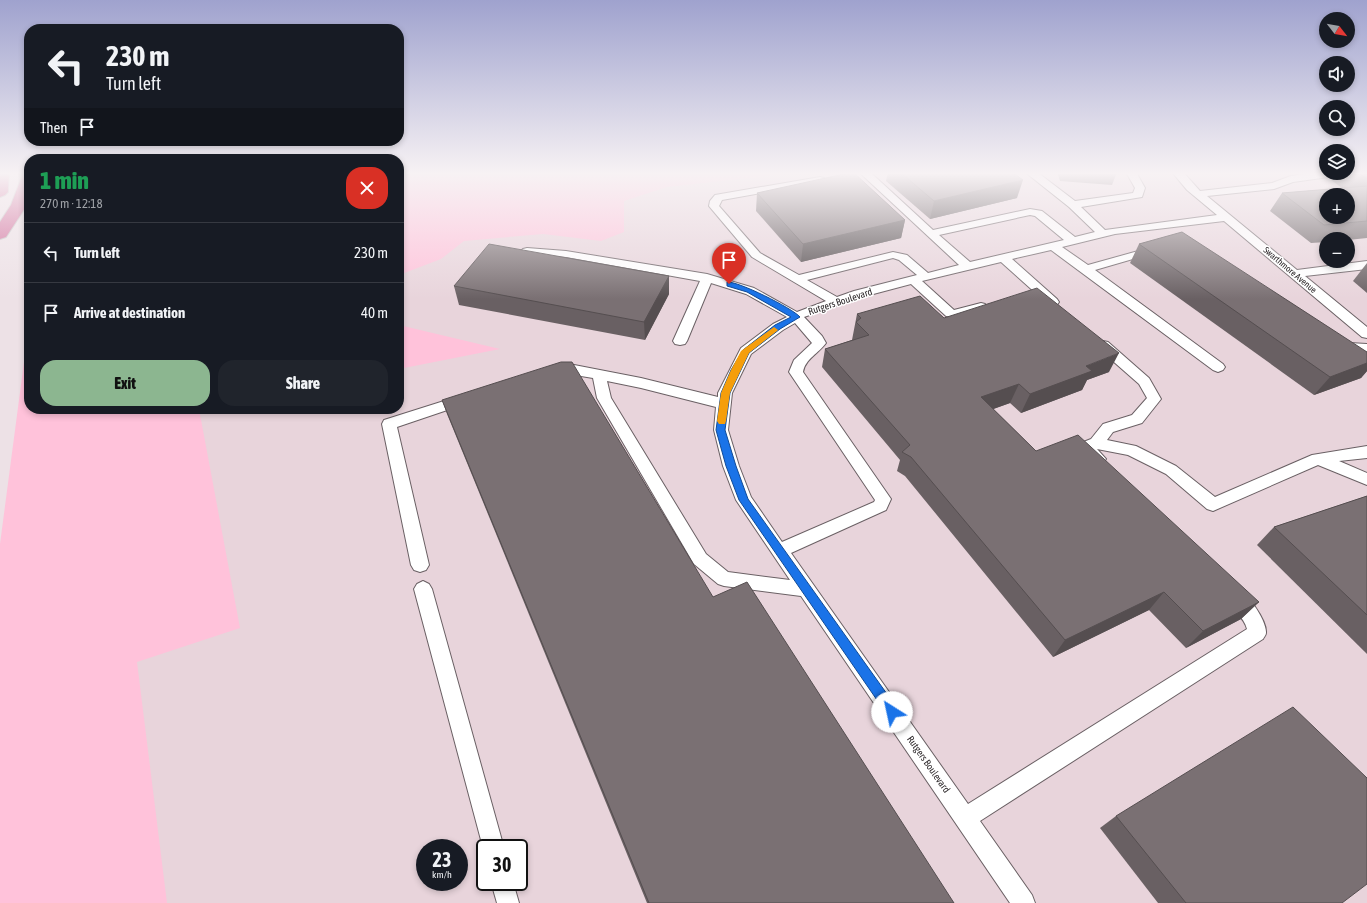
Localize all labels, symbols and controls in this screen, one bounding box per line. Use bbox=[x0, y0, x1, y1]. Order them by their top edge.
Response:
north arrow bbox=[1319, 12, 1355, 48]
map controls bbox=[1319, 12, 1355, 268]
icon: left bbox=[40, 40, 92, 92]
text: 230 m bbox=[106, 40, 169, 72]
button: sound bbox=[1319, 56, 1355, 92]
text: Turn left bbox=[106, 73, 161, 94]
button: search bbox=[1319, 100, 1355, 136]
icon: arrive bbox=[76, 116, 98, 138]
text: Then bbox=[40, 119, 68, 136]
button: layers bbox=[1319, 144, 1355, 180]
text: 1 min bbox=[40, 167, 89, 194]
button: close bbox=[346, 167, 388, 209]
button: + bbox=[1319, 188, 1355, 224]
text: 270 m · 12:18 bbox=[40, 196, 103, 211]
button: − bbox=[1319, 232, 1355, 268]
icon: left bbox=[40, 242, 62, 264]
pin bbox=[712, 243, 746, 284]
text: Turn left bbox=[74, 244, 120, 261]
text: 230 m bbox=[354, 244, 388, 261]
street label: Swarthmore Avenue bbox=[1261, 245, 1319, 295]
icon: arrive bbox=[718, 249, 740, 271]
street label: Rutgers Boulevard bbox=[807, 286, 874, 317]
icon: arrive bbox=[40, 302, 62, 324]
text: Arrive at destination bbox=[74, 304, 185, 321]
text: 40 m bbox=[361, 304, 388, 321]
button: Exit bbox=[40, 360, 210, 406]
button: Share bbox=[218, 360, 388, 406]
position arrow bbox=[871, 691, 913, 733]
street label: Rutgers Boulevard bbox=[905, 734, 952, 795]
speed limit sign: 30 bbox=[476, 839, 528, 891]
text: 23 bbox=[433, 848, 451, 871]
text: km/h bbox=[432, 869, 452, 880]

